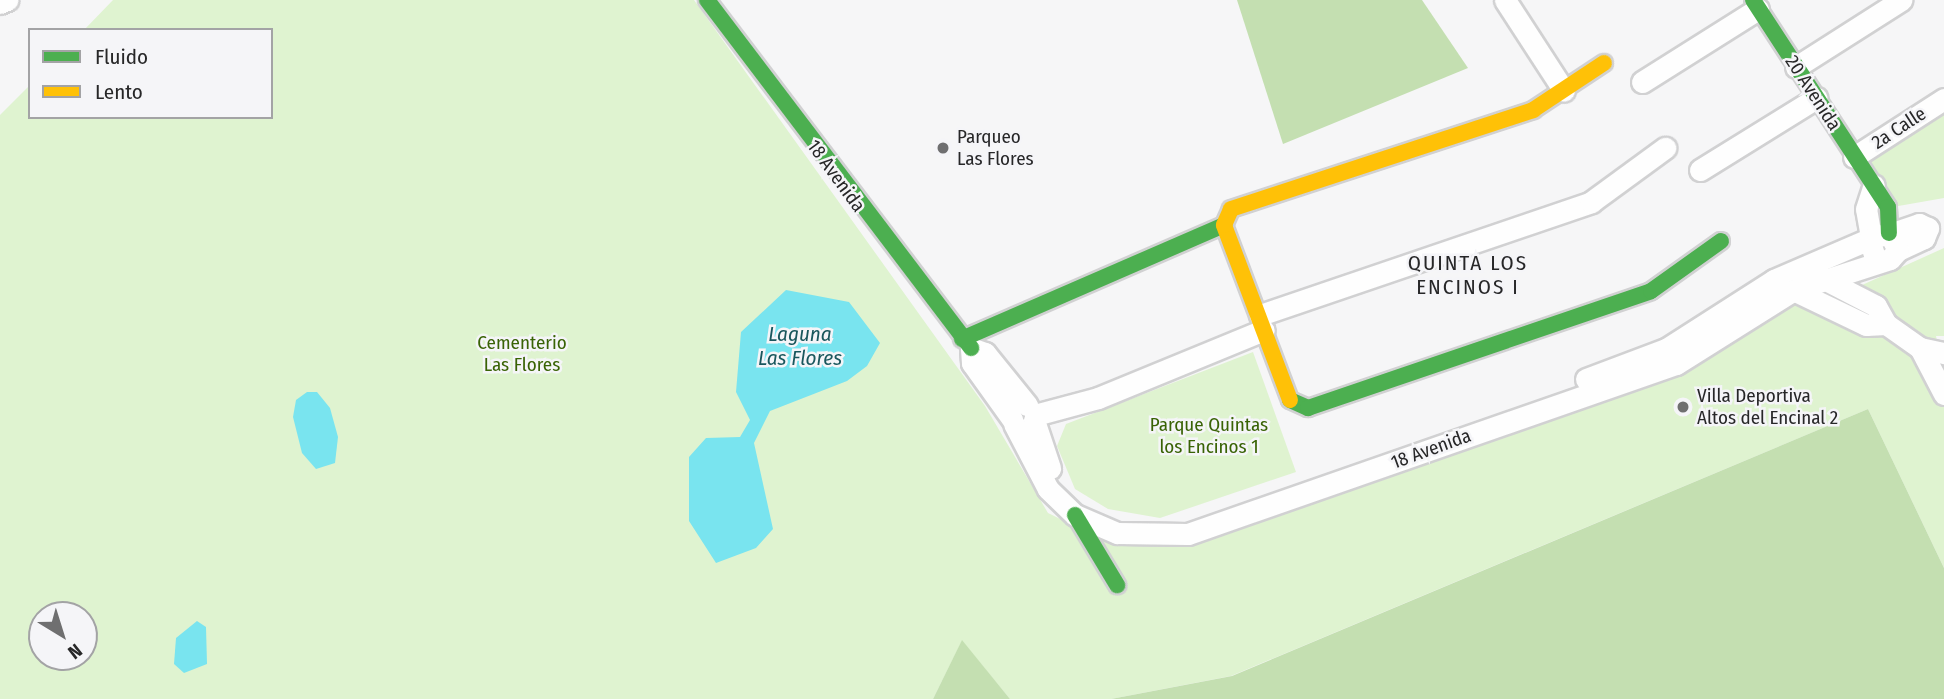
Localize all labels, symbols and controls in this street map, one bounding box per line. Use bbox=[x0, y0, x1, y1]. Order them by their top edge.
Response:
legend bbox=[28, 28, 273, 119]
text: Fluido bbox=[95, 44, 148, 70]
street label: 20 Avenida bbox=[1780, 51, 1846, 135]
text: Lento bbox=[95, 79, 143, 105]
street label: 2a Calle bbox=[1868, 102, 1930, 154]
place label: Parqueo Las Flores bbox=[957, 126, 1034, 170]
street label: 18 Avenida bbox=[802, 136, 870, 216]
marker: Parqueo Las Flores bbox=[935, 140, 951, 156]
district label: QUINTA LOS ENCINOS I bbox=[1409, 250, 1527, 300]
water label: Laguna Las Flores bbox=[758, 321, 842, 371]
park label: Cementerio Las Flores bbox=[477, 332, 567, 376]
place label: Villa Deportiva Altos del Encinal 2 bbox=[1697, 385, 1838, 429]
marker: Villa Deportiva Altos del Encinal 2 bbox=[1675, 399, 1691, 415]
park label: Parque Quintas los Encinos 1 bbox=[1150, 414, 1268, 458]
street label: 18 Avenida bbox=[1388, 424, 1474, 474]
north arrow bbox=[28, 601, 98, 671]
text: N bbox=[63, 639, 87, 664]

